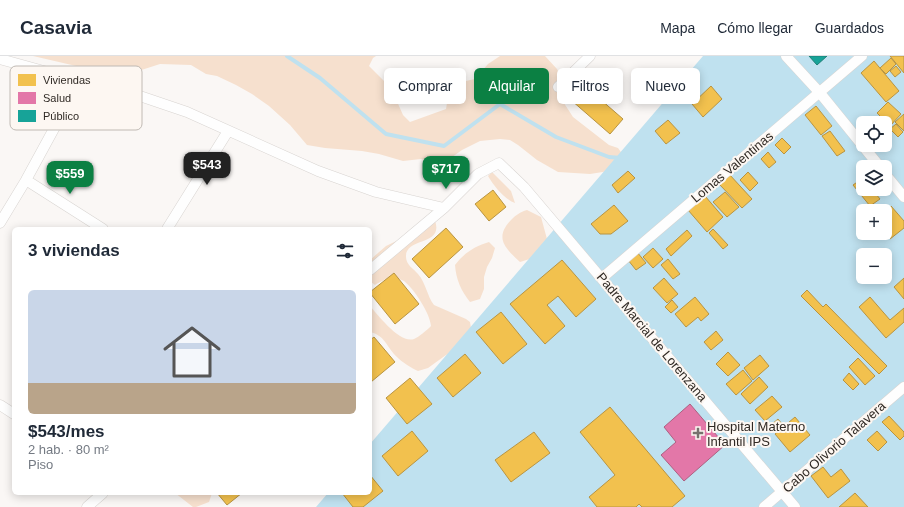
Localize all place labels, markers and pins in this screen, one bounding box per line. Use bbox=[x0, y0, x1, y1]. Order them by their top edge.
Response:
pin: $543 bbox=[183, 152, 231, 186]
pin: $717 bbox=[422, 156, 470, 190]
pin: $559 bbox=[46, 161, 94, 195]
place label: Hospital Materno Infantil IPS bbox=[707, 419, 805, 449]
marker: Hospital Materno Infantil IPS bbox=[692, 427, 704, 439]

